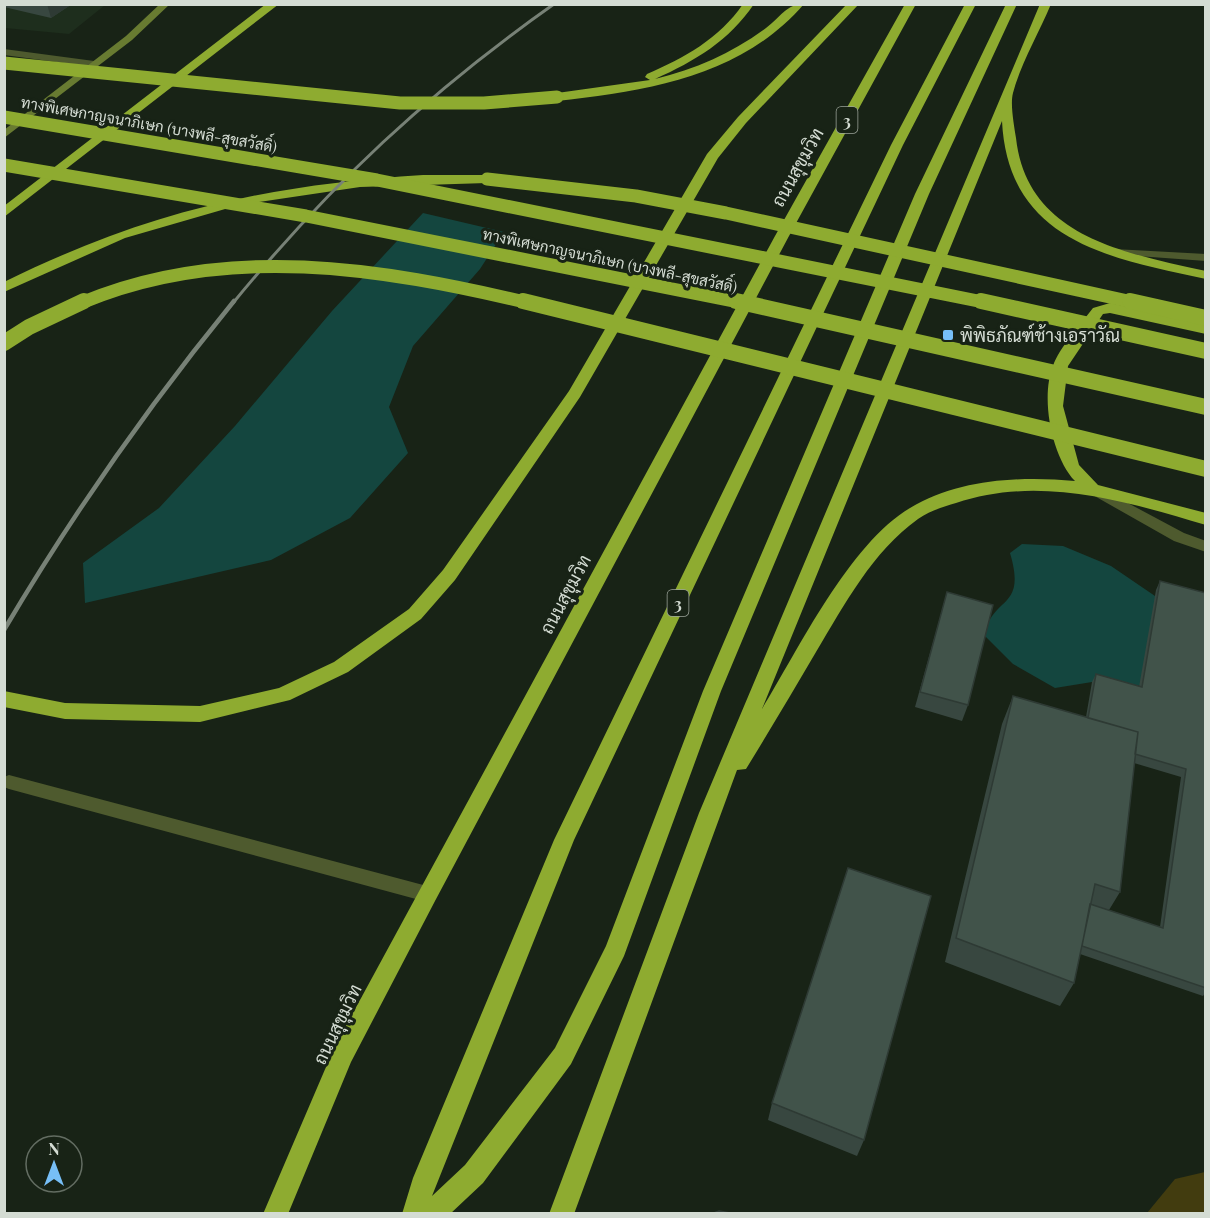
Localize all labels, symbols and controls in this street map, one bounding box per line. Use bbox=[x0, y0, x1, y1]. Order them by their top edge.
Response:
street label: ทางพิเศษกาญจนาภิเษก (บางพลี-สุขสวัสดิ์) bbox=[19, 87, 279, 158]
road number: 3 bbox=[836, 107, 858, 133]
street label: ถนนสุขุมวิท bbox=[766, 123, 829, 211]
street label: ทางพิเศษกาญจนาภิเษก (บางพลี-สุขสวัสดิ์) bbox=[481, 219, 740, 299]
place label: พิพิธภัณฑ์ช้างเอราวัณ bbox=[960, 323, 1120, 347]
marker: พิพิธภัณฑ์ช้างเอราวัณ bbox=[941, 328, 955, 342]
street label: ถนนสุขุมวิท bbox=[534, 550, 597, 638]
road number: 3 bbox=[668, 590, 688, 616]
street label: ถนนสุขุมวิท bbox=[307, 980, 368, 1069]
north arrow bbox=[24, 1134, 84, 1194]
text: N bbox=[48, 1138, 60, 1159]

